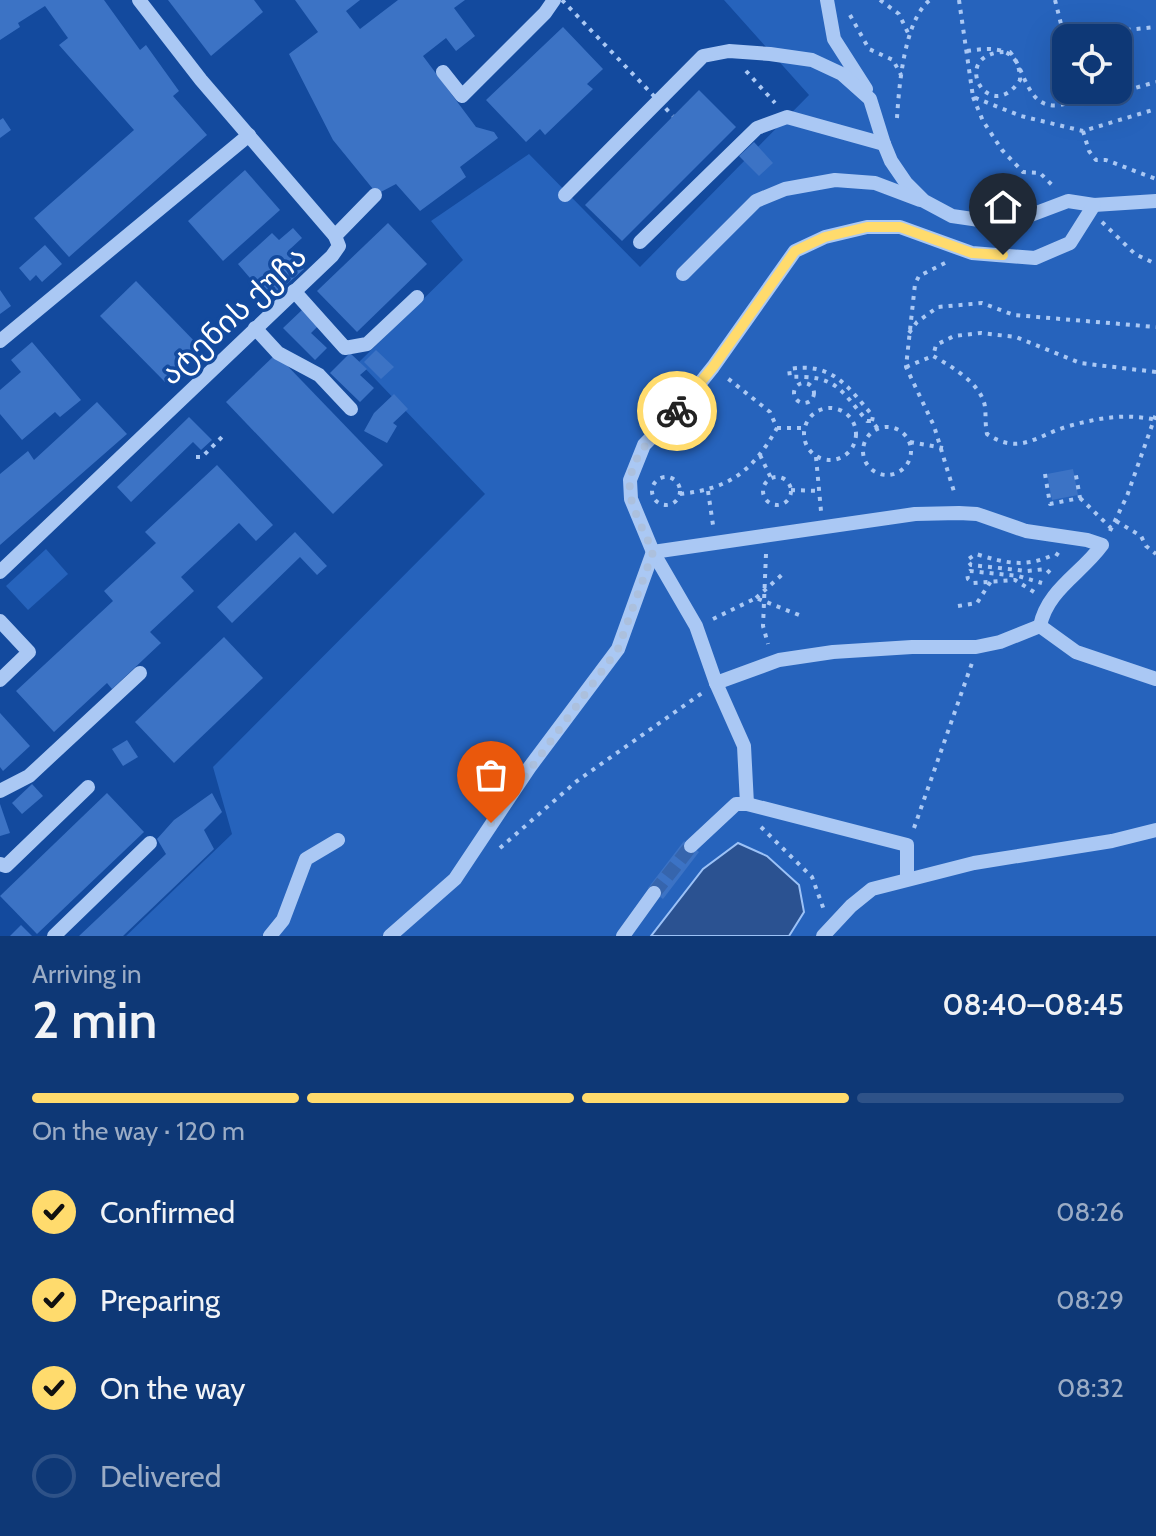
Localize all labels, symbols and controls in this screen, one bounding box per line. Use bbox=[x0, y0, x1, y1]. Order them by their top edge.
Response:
map controls bbox=[1052, 24, 1132, 104]
button: locate bbox=[1052, 24, 1132, 104]
pin bbox=[969, 173, 1037, 255]
icon: home bbox=[981, 185, 1025, 229]
street label: ატენის ქუჩა bbox=[152, 238, 314, 392]
courier bbox=[637, 371, 717, 451]
icon: bike bbox=[655, 389, 699, 433]
pin bbox=[457, 741, 525, 823]
icon: bag bbox=[469, 753, 513, 797]
text: Arriving in bbox=[32, 958, 142, 990]
text: 08:40–08:45 bbox=[942, 986, 1124, 1023]
text: 2 min bbox=[32, 988, 157, 1051]
text: On the way · 120 m bbox=[32, 1115, 245, 1147]
icon: check bbox=[32, 1190, 76, 1234]
text: Confirmed bbox=[100, 1194, 235, 1231]
text: 08:26 bbox=[1056, 1196, 1124, 1228]
icon: check bbox=[32, 1278, 76, 1322]
text: Preparing bbox=[100, 1282, 220, 1319]
text: 08:29 bbox=[1056, 1284, 1124, 1316]
icon: check bbox=[32, 1366, 76, 1410]
text: On the way bbox=[100, 1370, 245, 1407]
text: 08:32 bbox=[1057, 1372, 1124, 1404]
text: Delivered bbox=[100, 1458, 221, 1495]

